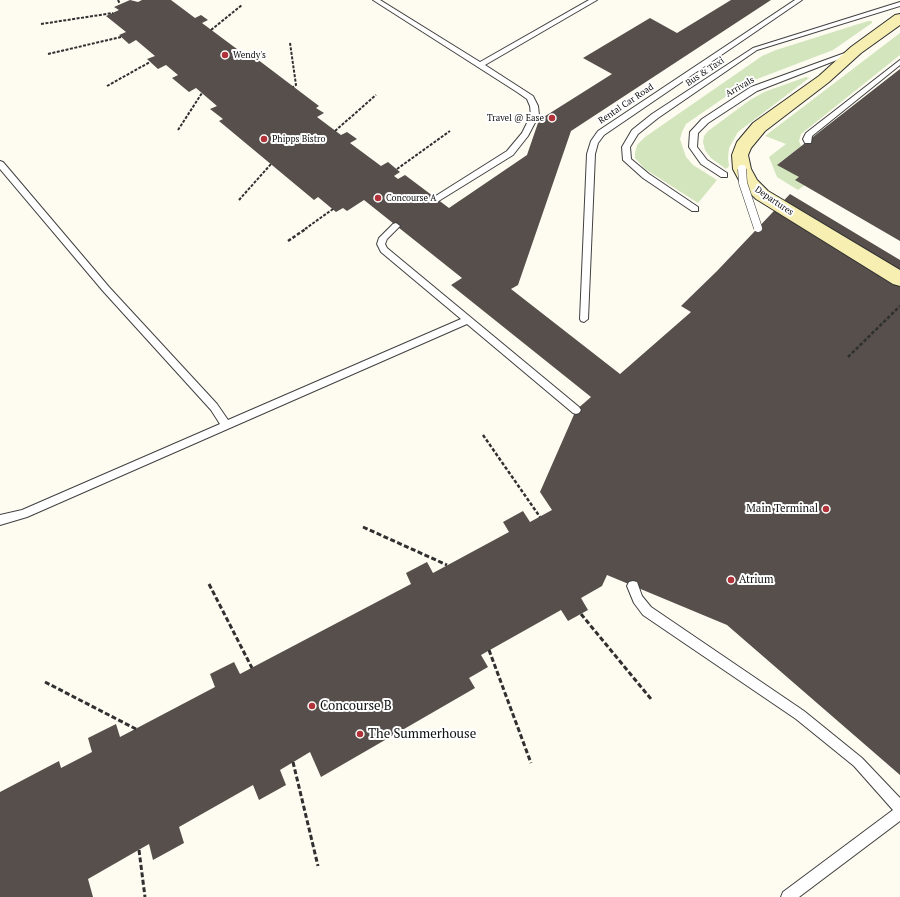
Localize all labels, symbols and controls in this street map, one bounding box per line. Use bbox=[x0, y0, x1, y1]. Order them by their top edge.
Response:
marker: Wendy's bbox=[220, 50, 230, 60]
place label: Wendy's bbox=[233, 50, 266, 60]
street label: Bus & Taxi bbox=[684, 55, 726, 89]
street label: Arrivals bbox=[724, 74, 756, 100]
street label: Rental Car Road bbox=[596, 82, 656, 126]
place label: Travel @ Ease bbox=[487, 113, 544, 123]
marker: Travel @ Ease bbox=[547, 113, 557, 123]
marker: Phipps Bistro bbox=[259, 134, 269, 144]
place label: Phipps Bistro bbox=[272, 134, 326, 144]
street label: Departures bbox=[753, 184, 795, 218]
marker: Concourse A bbox=[373, 193, 383, 203]
place label: Concourse A bbox=[386, 193, 436, 203]
place label: Main Terminal bbox=[746, 502, 818, 516]
marker: Main Terminal bbox=[821, 504, 831, 514]
place label: Atrium bbox=[739, 573, 773, 587]
marker: Atrium bbox=[726, 575, 736, 585]
place label: Concourse B bbox=[320, 698, 392, 714]
marker: Concourse B bbox=[307, 701, 317, 711]
place label: The Summerhouse bbox=[368, 726, 476, 742]
marker: The Summerhouse bbox=[355, 729, 365, 739]

